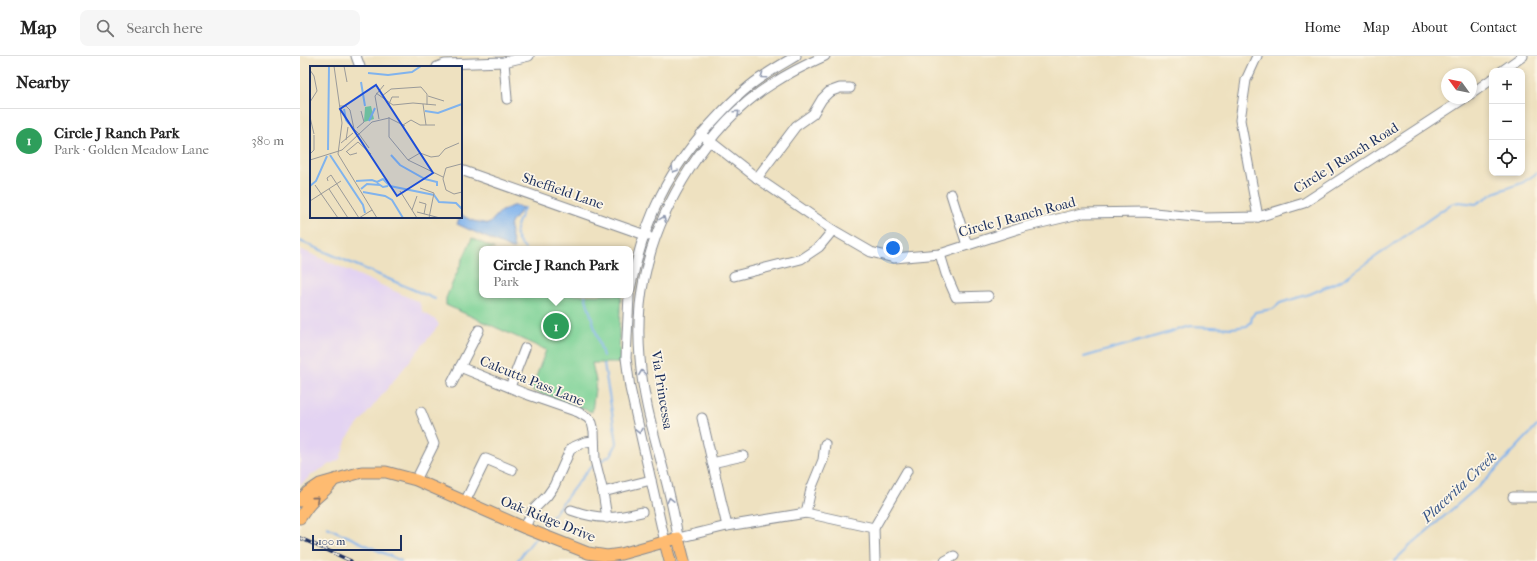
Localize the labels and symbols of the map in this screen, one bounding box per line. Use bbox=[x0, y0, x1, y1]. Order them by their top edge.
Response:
inset map bbox=[310, 66, 462, 218]
north arrow bbox=[1441, 68, 1477, 104]
one-way arrow bbox=[760, 71, 767, 79]
one-way arrow bbox=[732, 110, 740, 118]
street label: Circle J Ranch Road bbox=[1290, 119, 1402, 197]
one-way arrow bbox=[672, 166, 679, 173]
street label: Sheffield Lane bbox=[520, 169, 606, 213]
street label: Circle J Ranch Road bbox=[957, 193, 1078, 241]
one-way arrow bbox=[659, 215, 667, 222]
your location bbox=[883, 238, 903, 258]
pin: 1 bbox=[543, 311, 569, 341]
street label: Via Princessa bbox=[647, 349, 677, 431]
street label: Calcutta Pass Lane bbox=[477, 352, 587, 410]
one-way arrow bbox=[637, 370, 646, 376]
one-way arrow bbox=[635, 427, 643, 434]
water label: Placerita Creek bbox=[1417, 447, 1500, 527]
street label: Oak Ridge Drive bbox=[498, 492, 598, 546]
one-way arrow bbox=[311, 496, 319, 504]
one-way arrow bbox=[666, 497, 674, 503]
scale bar bbox=[312, 533, 402, 552]

